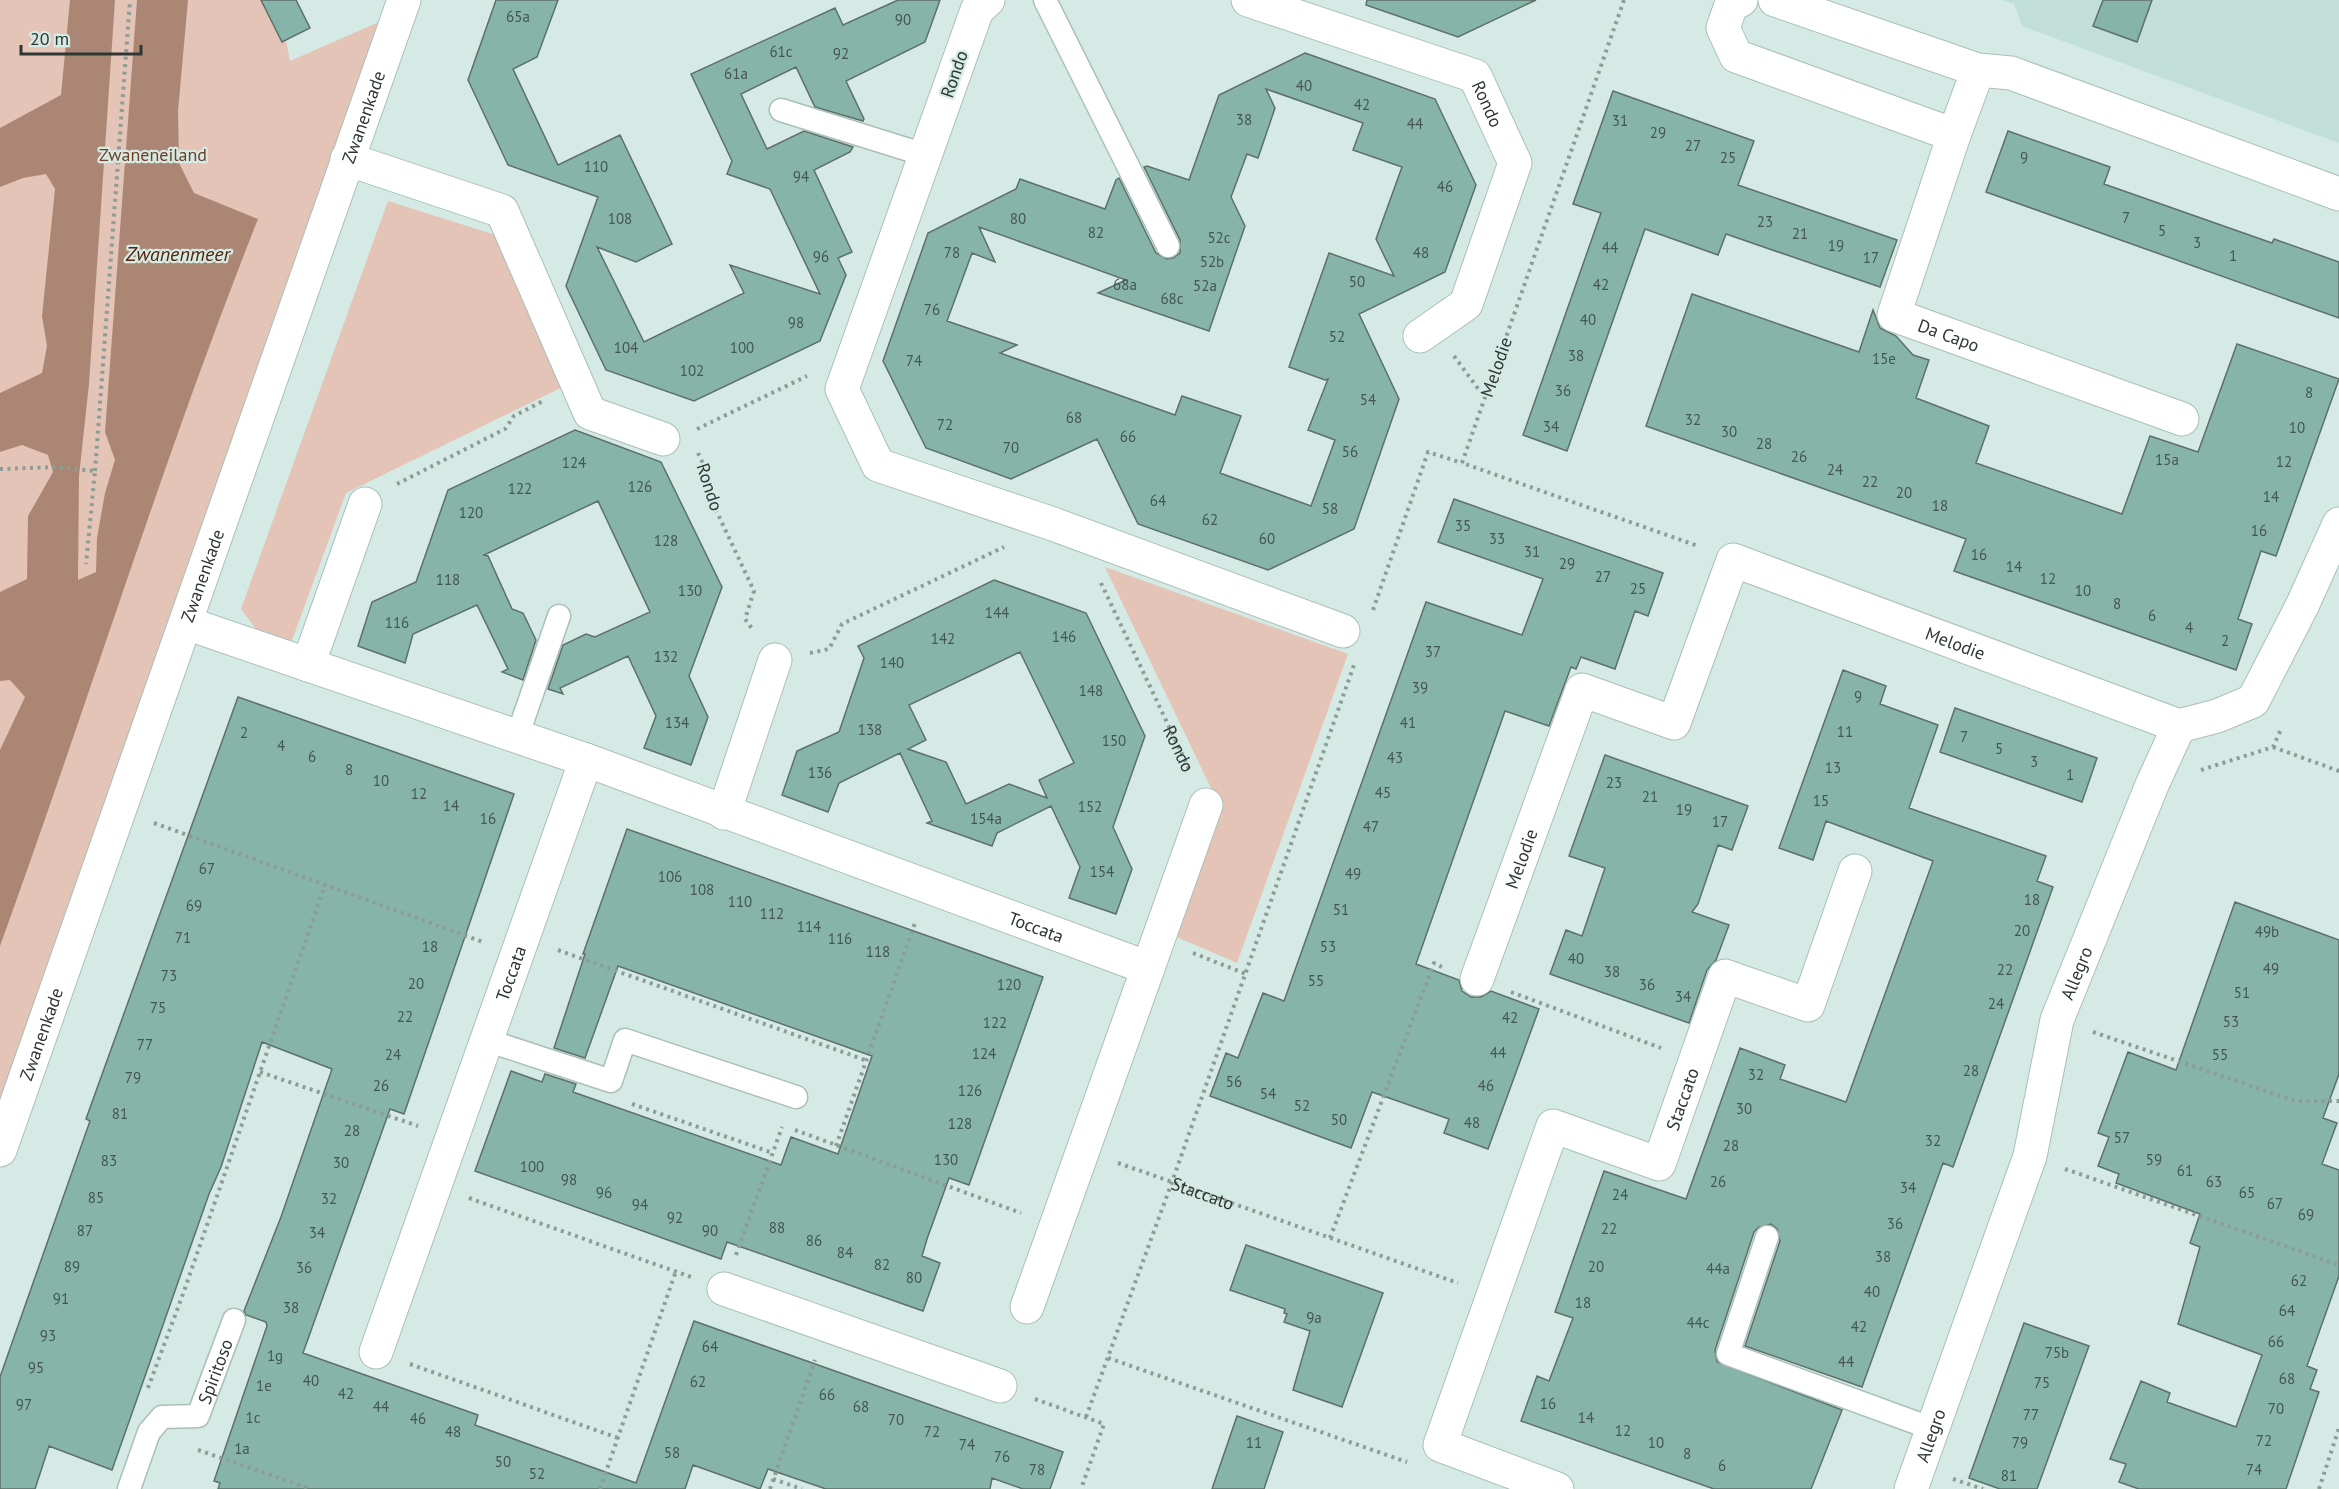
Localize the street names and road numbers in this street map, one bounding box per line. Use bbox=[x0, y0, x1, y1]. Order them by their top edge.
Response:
street label: Rondo bbox=[935, 47, 973, 101]
street label: Zwanenkade bbox=[336, 67, 390, 166]
street label: Rondo bbox=[1467, 77, 1508, 131]
street label: Da Capo bbox=[1915, 313, 1983, 356]
street label: Melodie bbox=[1475, 334, 1517, 400]
street label: Rondo bbox=[692, 460, 728, 514]
street label: Zwanenkade bbox=[175, 526, 229, 625]
street label: Melodie bbox=[1922, 621, 1989, 664]
street label: Rondo bbox=[1158, 721, 1200, 775]
street label: Melodie bbox=[1499, 826, 1542, 892]
street label: Toccata bbox=[1006, 906, 1067, 947]
street label: Toccata bbox=[490, 942, 531, 1004]
street label: Allegro bbox=[2055, 943, 2097, 1003]
street label: Zwanenkade bbox=[14, 985, 68, 1083]
street label: Staccato bbox=[1660, 1064, 1703, 1133]
street label: Staccato bbox=[1168, 1171, 1237, 1215]
street label: Spiritoso bbox=[192, 1335, 237, 1407]
street label: Allegro bbox=[1910, 1405, 1950, 1465]

